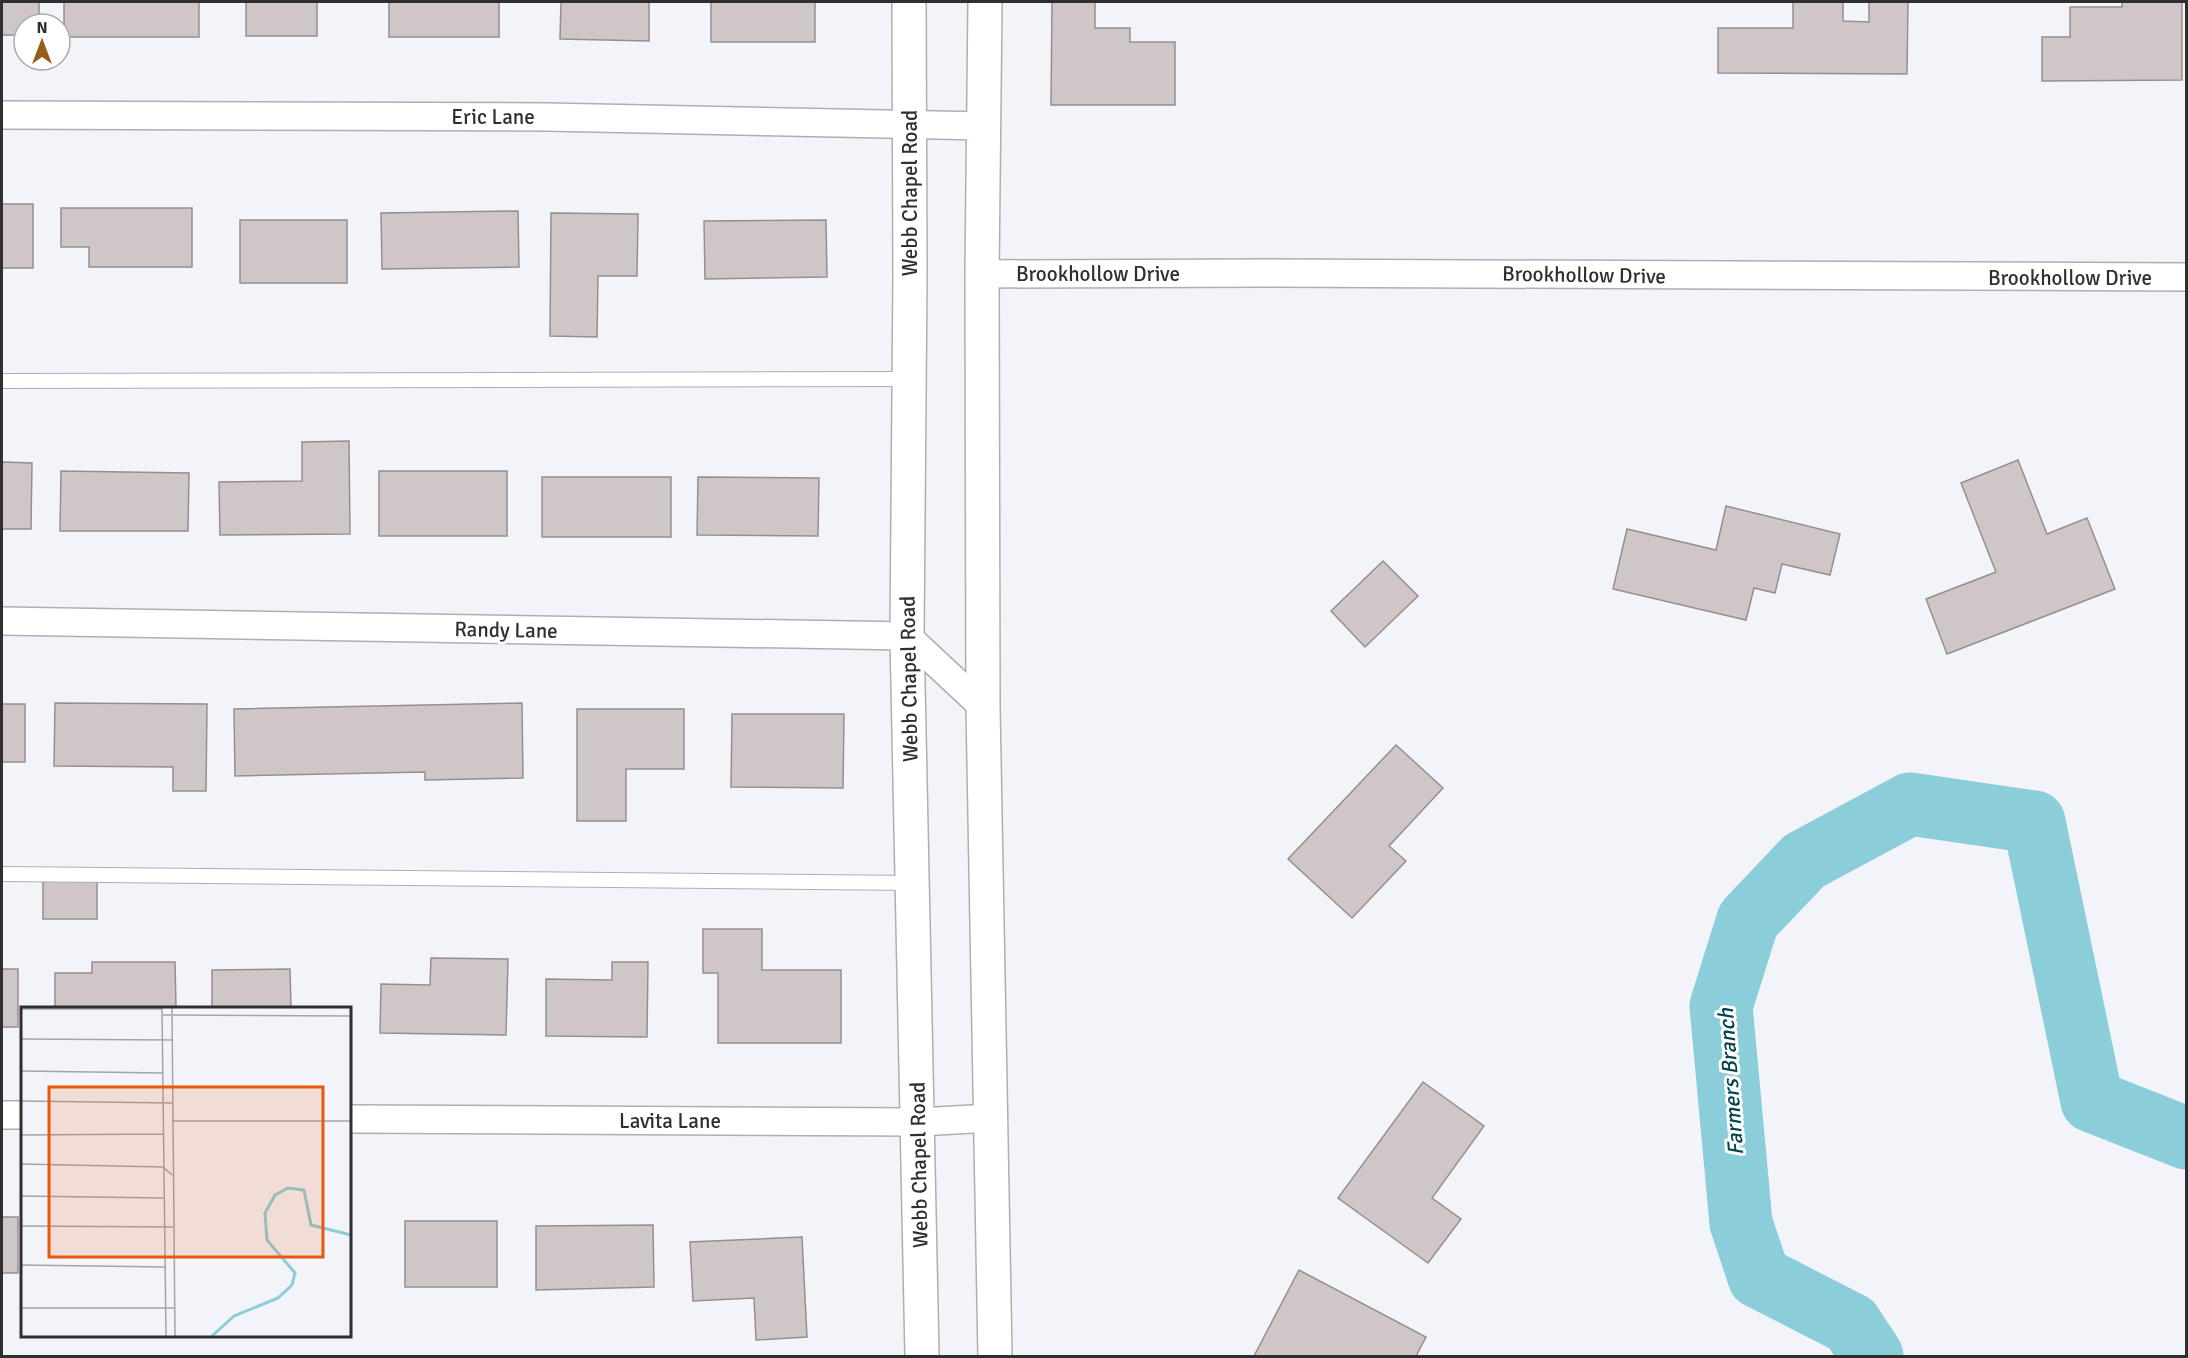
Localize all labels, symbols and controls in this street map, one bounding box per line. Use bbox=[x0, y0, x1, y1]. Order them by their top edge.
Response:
north arrow bbox=[12, 12, 72, 72]
text: N bbox=[36, 18, 48, 38]
street label: Eric Lane bbox=[451, 104, 535, 130]
street label: Webb Chapel Road bbox=[897, 110, 923, 276]
street label: Brookhollow Drive bbox=[1016, 261, 1180, 287]
street label: Brookhollow Drive bbox=[1502, 261, 1666, 289]
street label: Brookhollow Drive bbox=[1988, 265, 2152, 291]
street label: Webb Chapel Road bbox=[895, 596, 923, 762]
street label: Randy Lane bbox=[454, 616, 558, 644]
water label: Farmers Branch bbox=[1712, 1006, 1749, 1156]
inset map bbox=[21, 1007, 351, 1337]
street label: Webb Chapel Road bbox=[905, 1082, 933, 1248]
street label: Lavita Lane bbox=[619, 1108, 721, 1134]

